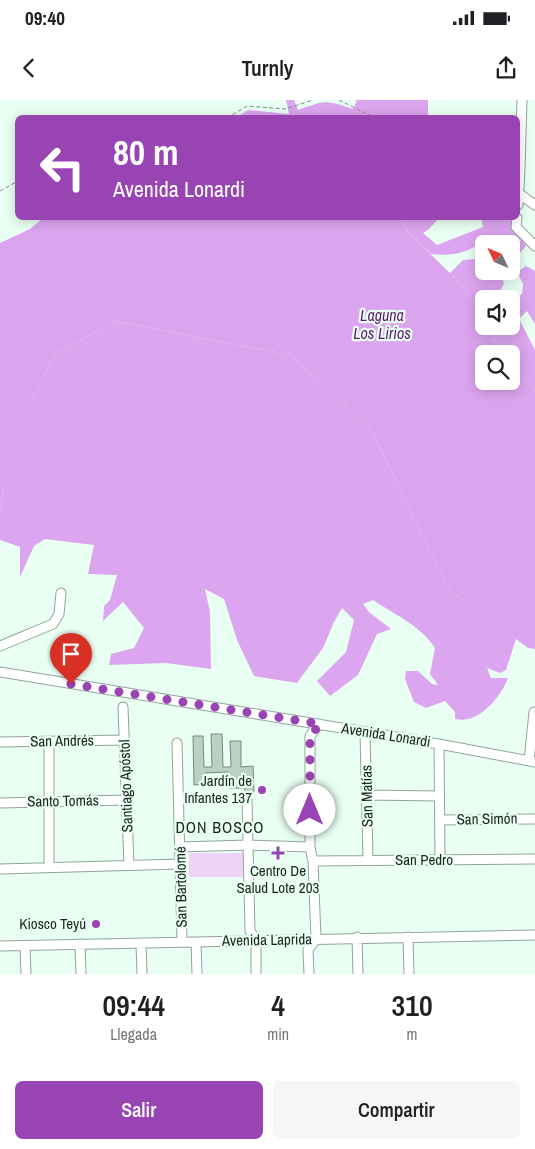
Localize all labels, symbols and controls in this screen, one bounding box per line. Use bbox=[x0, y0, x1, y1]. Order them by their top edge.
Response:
text: 09:40 bbox=[25, 5, 65, 31]
text: Turnly bbox=[241, 53, 294, 83]
icon: back bbox=[15, 54, 43, 82]
icon: share bbox=[492, 54, 520, 82]
text: 80 m bbox=[113, 129, 178, 176]
icon: left bbox=[30, 135, 95, 200]
text: Avenida Lonardi bbox=[113, 174, 245, 204]
north arrow bbox=[475, 235, 520, 280]
map controls bbox=[475, 235, 520, 390]
button: sound bbox=[475, 290, 520, 335]
water label: Laguna Los Lirios bbox=[353, 304, 411, 344]
button: search bbox=[475, 345, 520, 390]
pin bbox=[50, 633, 92, 684]
icon: arrive bbox=[57, 640, 85, 668]
street label: Avenida Lonardi bbox=[339, 717, 432, 752]
street label: San Andrés bbox=[30, 729, 94, 752]
street label: Santiago Apóstol bbox=[113, 739, 138, 833]
street label: San Matías bbox=[355, 765, 378, 827]
place label: Jardín de Infantes 137 bbox=[184, 770, 252, 808]
position arrow bbox=[283, 783, 335, 835]
marker: Jardín de Infantes 137 bbox=[256, 784, 268, 796]
street label: Santo Tomás bbox=[27, 789, 99, 812]
street label: San Simón bbox=[456, 807, 518, 830]
district label: DON BOSCO bbox=[175, 816, 265, 838]
street label: San Bartolomé bbox=[169, 846, 192, 928]
marker: Centro De Salud Lote 203 bbox=[271, 846, 285, 860]
street label: San Pedro bbox=[395, 849, 453, 870]
place label: Centro De Salud Lote 203 bbox=[237, 860, 320, 898]
place label: Kiosco Teyú bbox=[19, 913, 86, 934]
marker: Kiosco Teyú bbox=[90, 918, 102, 930]
street label: Avenida Laprida bbox=[221, 928, 312, 951]
text: 09:44 bbox=[102, 985, 165, 1025]
text: 4 bbox=[271, 985, 285, 1025]
text: 310 bbox=[392, 985, 433, 1025]
text: Llegada bbox=[110, 1023, 157, 1045]
text: min bbox=[267, 1023, 289, 1045]
text: m bbox=[407, 1023, 418, 1045]
button: Salir bbox=[15, 1081, 263, 1139]
button: Compartir bbox=[273, 1081, 520, 1139]

